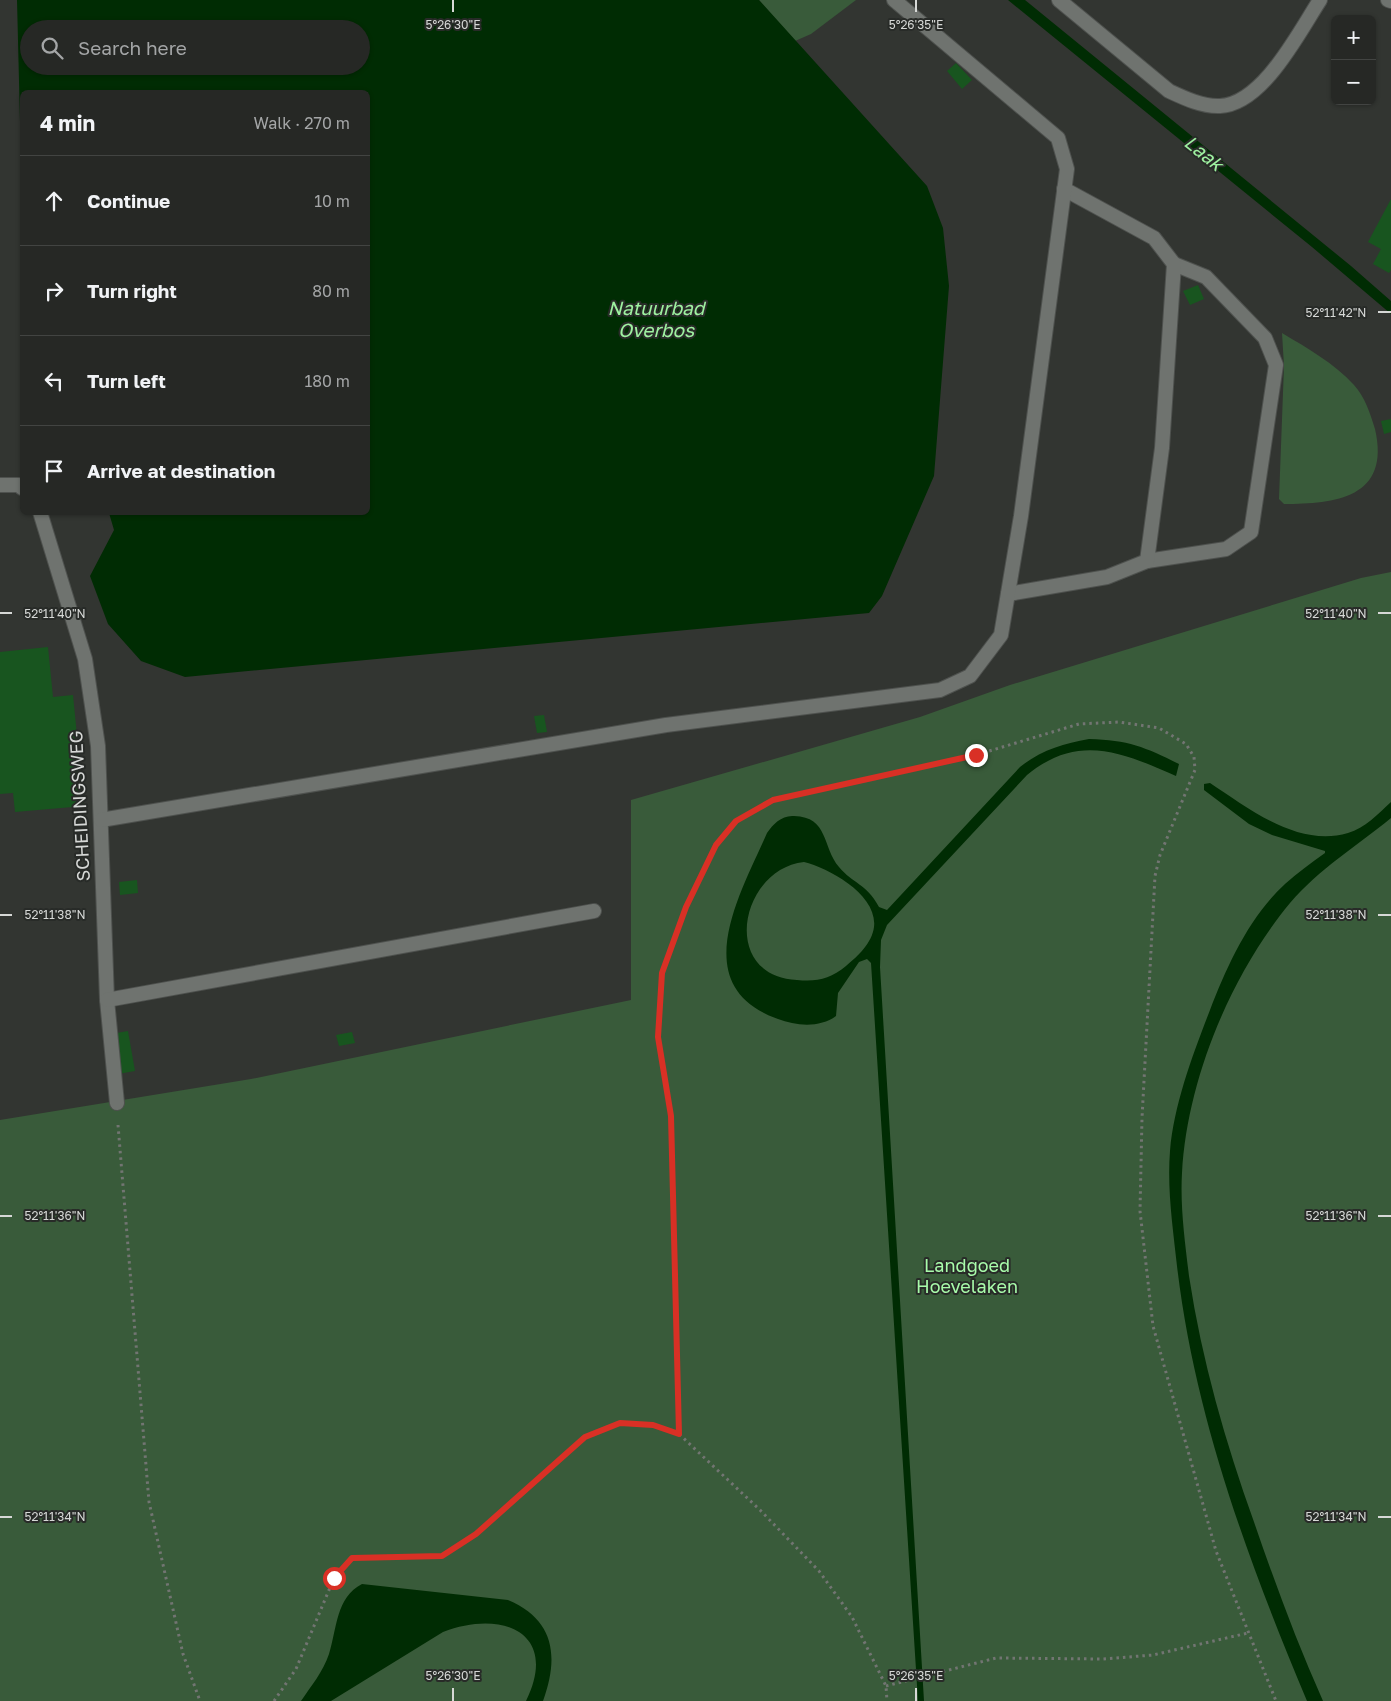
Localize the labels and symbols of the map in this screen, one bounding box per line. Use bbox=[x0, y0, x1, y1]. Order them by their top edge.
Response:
text: 5°26'30"E bbox=[426, 17, 480, 32]
text: 5°26'35"E bbox=[889, 17, 943, 32]
water label: Laak bbox=[1180, 130, 1230, 177]
water label: Natuurbad Overbos bbox=[607, 296, 707, 341]
text: 52°11'42"N bbox=[1306, 305, 1366, 320]
text: 52°11'40"N bbox=[24, 606, 86, 621]
text: 52°11'40"N bbox=[1305, 606, 1367, 621]
street label: SCHEIDINGSWEG bbox=[64, 730, 94, 882]
route end bbox=[965, 744, 988, 767]
text: 52°11'38"N bbox=[24, 907, 86, 922]
text: 52°11'38"N bbox=[1305, 907, 1367, 922]
text: 52°11'36"N bbox=[25, 1208, 85, 1223]
text: 52°11'36"N bbox=[1306, 1208, 1366, 1223]
park label: Landgoed Hoevelaken bbox=[916, 1254, 1018, 1297]
text: 52°11'34"N bbox=[24, 1509, 86, 1524]
text: 52°11'34"N bbox=[1305, 1509, 1367, 1524]
route start bbox=[323, 1567, 346, 1590]
text: 5°26'30"E bbox=[426, 1668, 480, 1683]
text: 5°26'35"E bbox=[889, 1668, 943, 1683]

